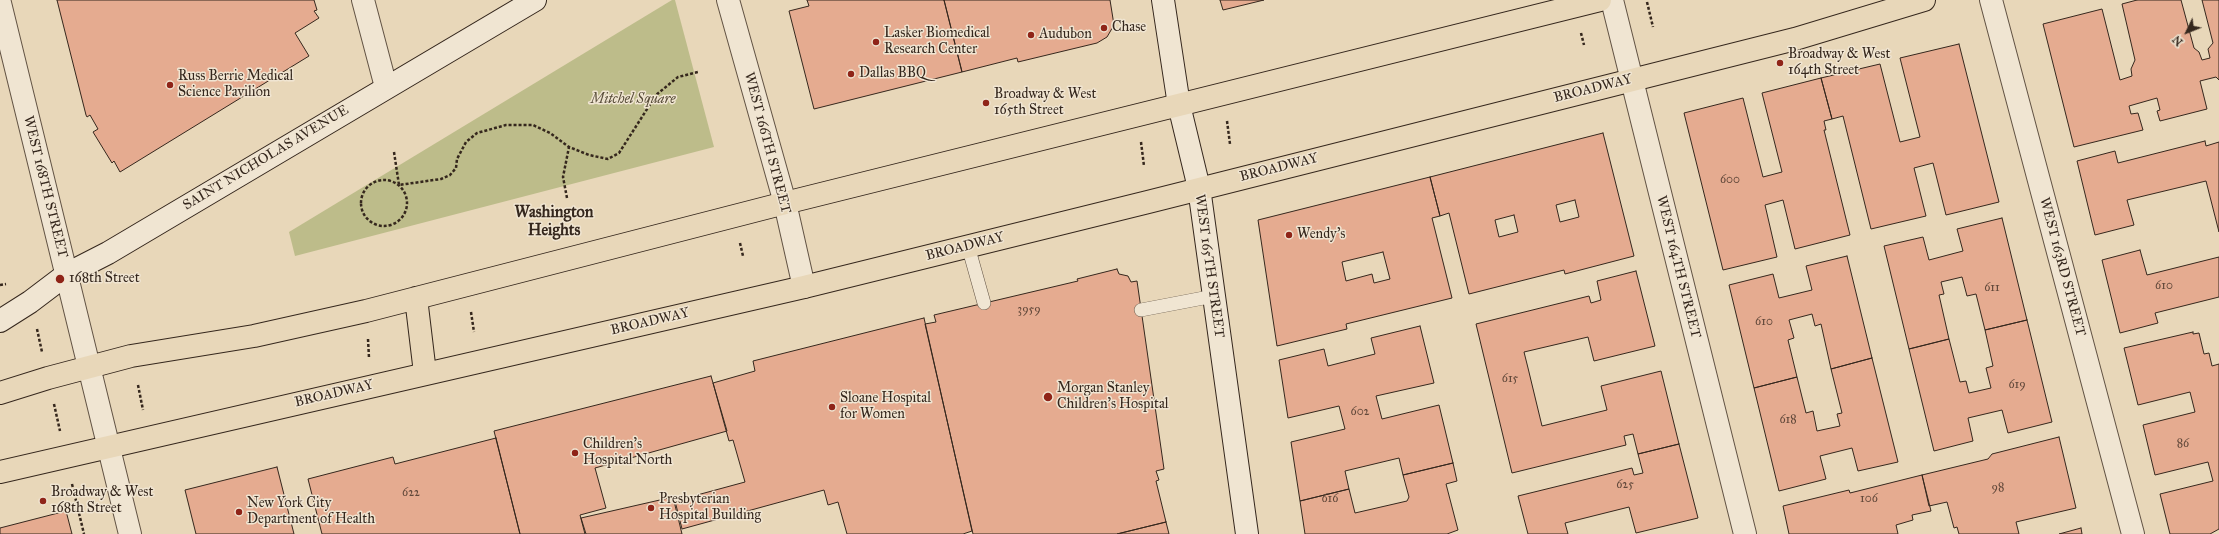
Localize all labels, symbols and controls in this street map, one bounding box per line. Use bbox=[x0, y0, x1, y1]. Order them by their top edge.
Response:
north arrow bbox=[2167, 12, 2207, 52]
place label: Chase bbox=[1112, 20, 1146, 36]
marker: Chase bbox=[1099, 23, 1109, 33]
place label: Lasker Biomedical Research Center bbox=[884, 26, 990, 58]
place label: Audubon bbox=[1039, 27, 1092, 43]
marker: Audubon bbox=[1026, 30, 1036, 40]
text: N bbox=[2170, 33, 2186, 48]
marker: Lasker Biomedical Research Center bbox=[871, 37, 881, 47]
place label: Broadway & West 164th Street bbox=[1788, 47, 1890, 80]
marker: Broadway & West 164th Street bbox=[1775, 58, 1785, 68]
place label: Dallas BBQ bbox=[859, 66, 926, 82]
place label: Russ Berrie Medical Science Pavilion bbox=[178, 69, 293, 102]
marker: Dallas BBQ bbox=[846, 69, 856, 79]
street label: WEST 166TH STREET bbox=[740, 70, 794, 216]
street label: BROADWAY bbox=[1552, 71, 1634, 107]
marker: Russ Berrie Medical Science Pavilion bbox=[165, 80, 175, 90]
place label: Broadway & West 165th Street bbox=[994, 87, 1096, 120]
park label: Mitchel Square bbox=[590, 92, 676, 108]
marker: Broadway & West 165th Street bbox=[981, 98, 991, 108]
street label: SAINT NICHOLAS AVENUE bbox=[180, 102, 352, 214]
street label: WEST 168TH STREET bbox=[19, 114, 71, 260]
street label: BROADWAY bbox=[1238, 150, 1320, 186]
house number: 600 bbox=[1720, 173, 1740, 187]
street label: WEST 165TH STREET bbox=[1191, 193, 1227, 339]
street label: WEST 164TH STREET bbox=[1652, 194, 1704, 340]
street label: WEST 163RD STREET bbox=[2035, 196, 2089, 338]
district label: Washington Heights bbox=[515, 203, 593, 241]
place label: Wendy's bbox=[1297, 227, 1345, 243]
street label: BROADWAY bbox=[924, 229, 1006, 265]
marker: Wendy's bbox=[1284, 230, 1294, 240]
place label: 168th Street bbox=[69, 271, 140, 287]
marker: 168th Street bbox=[54, 273, 66, 285]
house number: 610 bbox=[2155, 279, 2173, 293]
house number: 611 bbox=[1984, 281, 2000, 295]
house number: 3959 bbox=[1017, 303, 1041, 317]
street label: BROADWAY bbox=[609, 305, 691, 339]
house number: 610 bbox=[1755, 315, 1773, 329]
house number: 615 bbox=[1502, 372, 1518, 386]
street label: BROADWAY bbox=[293, 377, 375, 411]
house number: 619 bbox=[2008, 378, 2026, 392]
place label: Morgan Stanley Children's Hospital bbox=[1057, 381, 1169, 414]
place label: Sloane Hospital for Women bbox=[840, 391, 931, 424]
marker: Morgan Stanley Children's Hospital bbox=[1042, 391, 1054, 403]
marker: Sloane Hospital for Women bbox=[827, 402, 837, 412]
house number: 602 bbox=[1350, 405, 1370, 419]
house number: 618 bbox=[1779, 413, 1797, 427]
place label: Children's Hospital North bbox=[583, 437, 672, 470]
house number: 86 bbox=[2177, 437, 2189, 451]
marker: Children's Hospital North bbox=[570, 448, 580, 458]
house number: 625 bbox=[1616, 478, 1634, 492]
house number: 98 bbox=[1992, 481, 2004, 495]
place label: Broadway & West 168th Street bbox=[51, 485, 153, 518]
house number: 622 bbox=[402, 486, 420, 500]
place label: Presbyterian Hospital Building bbox=[659, 492, 761, 524]
house number: 616 bbox=[1322, 492, 1338, 506]
house number: 106 bbox=[1860, 492, 1878, 506]
marker: Broadway & West 168th Street bbox=[38, 496, 48, 506]
place label: New York City Department of Health bbox=[247, 496, 375, 528]
marker: Presbyterian Hospital Building bbox=[646, 503, 656, 513]
marker: New York City Department of Health bbox=[234, 507, 244, 517]

